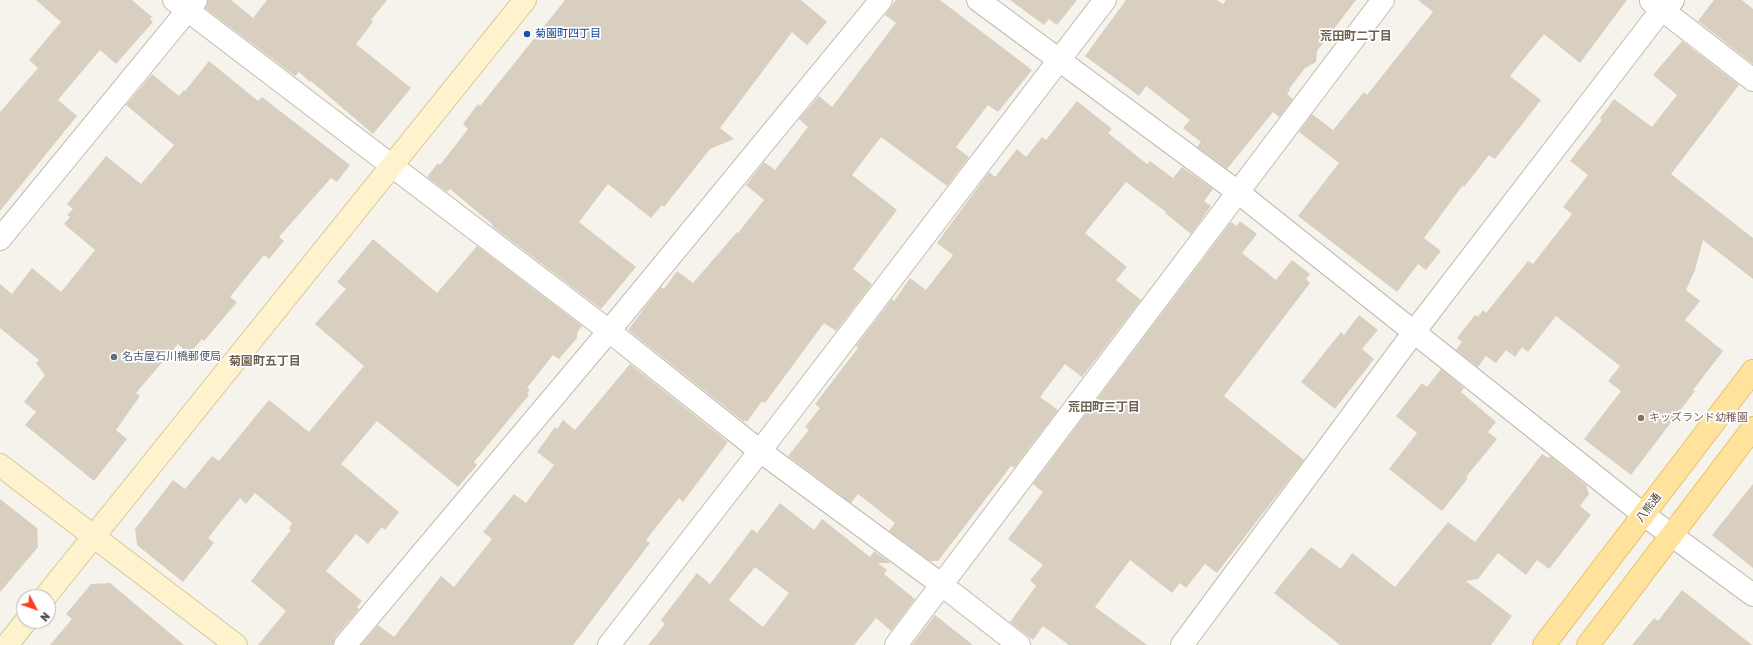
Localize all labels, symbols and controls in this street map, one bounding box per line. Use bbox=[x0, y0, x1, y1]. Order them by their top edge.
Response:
place label: 菊園町四丁目 bbox=[535, 27, 601, 41]
marker: 菊園町四丁目 bbox=[522, 29, 532, 39]
district label: 荒田町二丁目 bbox=[1320, 30, 1392, 44]
place label: 名古屋石川橋郵便局 bbox=[122, 350, 221, 364]
marker: 名古屋石川橋郵便局 bbox=[109, 352, 119, 362]
district label: 菊園町五丁目 bbox=[229, 355, 301, 369]
district label: 荒田町三丁目 bbox=[1068, 401, 1140, 415]
place label: キッズランド幼稚園 bbox=[1649, 411, 1748, 425]
marker: キッズランド幼稚園 bbox=[1636, 413, 1646, 423]
street label: 八熊通 bbox=[1634, 491, 1664, 525]
north arrow bbox=[16, 589, 56, 629]
text: N bbox=[37, 609, 52, 624]

